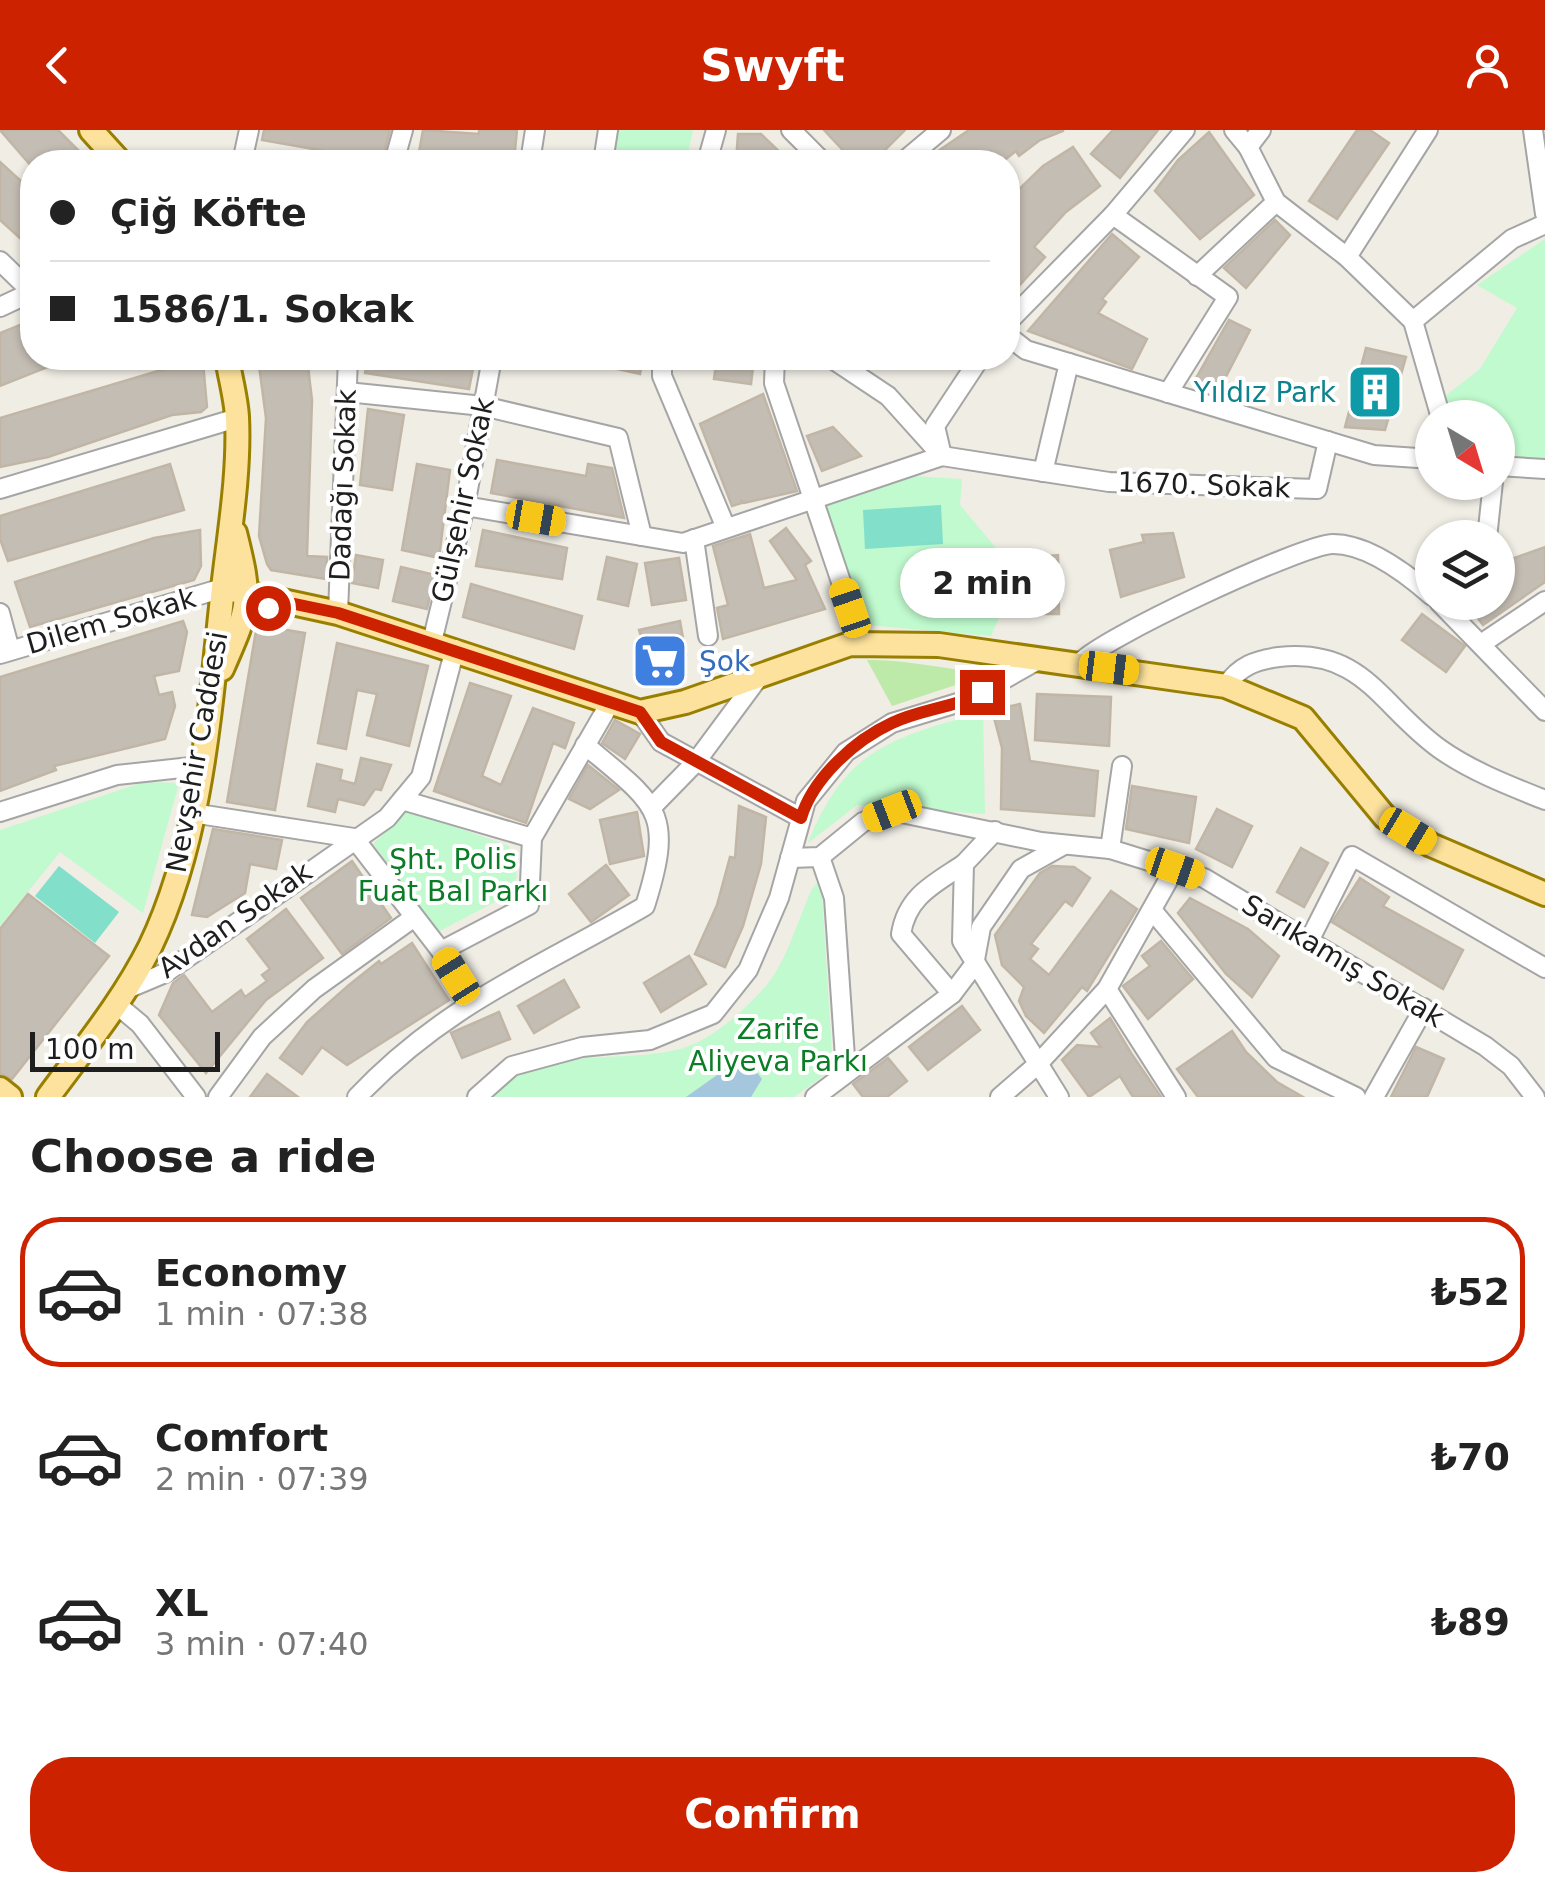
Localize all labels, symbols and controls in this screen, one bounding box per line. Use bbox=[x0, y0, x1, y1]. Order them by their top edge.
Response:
icon: back bbox=[30, 38, 85, 93]
icon: person bbox=[1460, 38, 1515, 93]
text: Swyft bbox=[700, 39, 845, 92]
text: Çiğ Köfte bbox=[110, 191, 307, 235]
text: 1586/1. Sokak bbox=[110, 287, 413, 331]
building icon: Yıldız Park bbox=[1345, 362, 1405, 422]
place label: Yıldız Park bbox=[1193, 376, 1337, 409]
street label: Dadağı Sokak bbox=[323, 388, 363, 582]
street label: Gülşehir Sokak bbox=[425, 394, 501, 606]
north arrow bbox=[1415, 400, 1515, 500]
map controls bbox=[1415, 400, 1515, 620]
street label: 1670. Sokak bbox=[1117, 465, 1292, 505]
car bbox=[504, 498, 568, 538]
button: layers bbox=[1415, 520, 1515, 620]
callout: 2 min bbox=[900, 547, 1064, 617]
text: 2 min bbox=[932, 564, 1033, 602]
car bbox=[826, 575, 874, 641]
street label: Dilem Sokak bbox=[23, 581, 200, 661]
route start bbox=[246, 586, 291, 631]
street label: Nevşehir Caddesi bbox=[160, 629, 234, 875]
supermarket icon: Şok bbox=[630, 631, 690, 691]
place label: Şok bbox=[699, 645, 751, 678]
car bbox=[1077, 649, 1141, 687]
route end bbox=[960, 670, 1005, 715]
car bbox=[859, 786, 925, 836]
car bbox=[1375, 803, 1441, 859]
park label: Şht. Polis Fuat Bal Parkı bbox=[358, 843, 548, 908]
car bbox=[1142, 844, 1208, 892]
street label: Avdan Sokak bbox=[152, 855, 319, 985]
street label: Sarıkamış Sokak bbox=[1236, 888, 1451, 1035]
car bbox=[427, 943, 485, 1009]
park label: Zarife Aliyeva Parkı bbox=[688, 1013, 868, 1078]
scale bar bbox=[30, 1027, 220, 1071]
text: 100 m bbox=[45, 1033, 135, 1066]
text: Choose a ride bbox=[30, 1130, 376, 1183]
icon: car bbox=[35, 1247, 125, 1337]
text: Economy bbox=[155, 1251, 347, 1295]
text: ₺52 bbox=[1431, 1270, 1510, 1314]
text: 1 min · 07:38 bbox=[155, 1295, 369, 1333]
icon: car bbox=[35, 1412, 125, 1502]
text: Comfort bbox=[155, 1416, 328, 1460]
text: ₺70 bbox=[1431, 1435, 1510, 1479]
text: 2 min · 07:39 bbox=[155, 1460, 369, 1498]
icon: car bbox=[35, 1577, 125, 1667]
text: XL bbox=[155, 1581, 209, 1625]
text: ₺89 bbox=[1431, 1600, 1510, 1644]
text: 3 min · 07:40 bbox=[155, 1625, 369, 1663]
button: Confirm bbox=[30, 1757, 1515, 1872]

